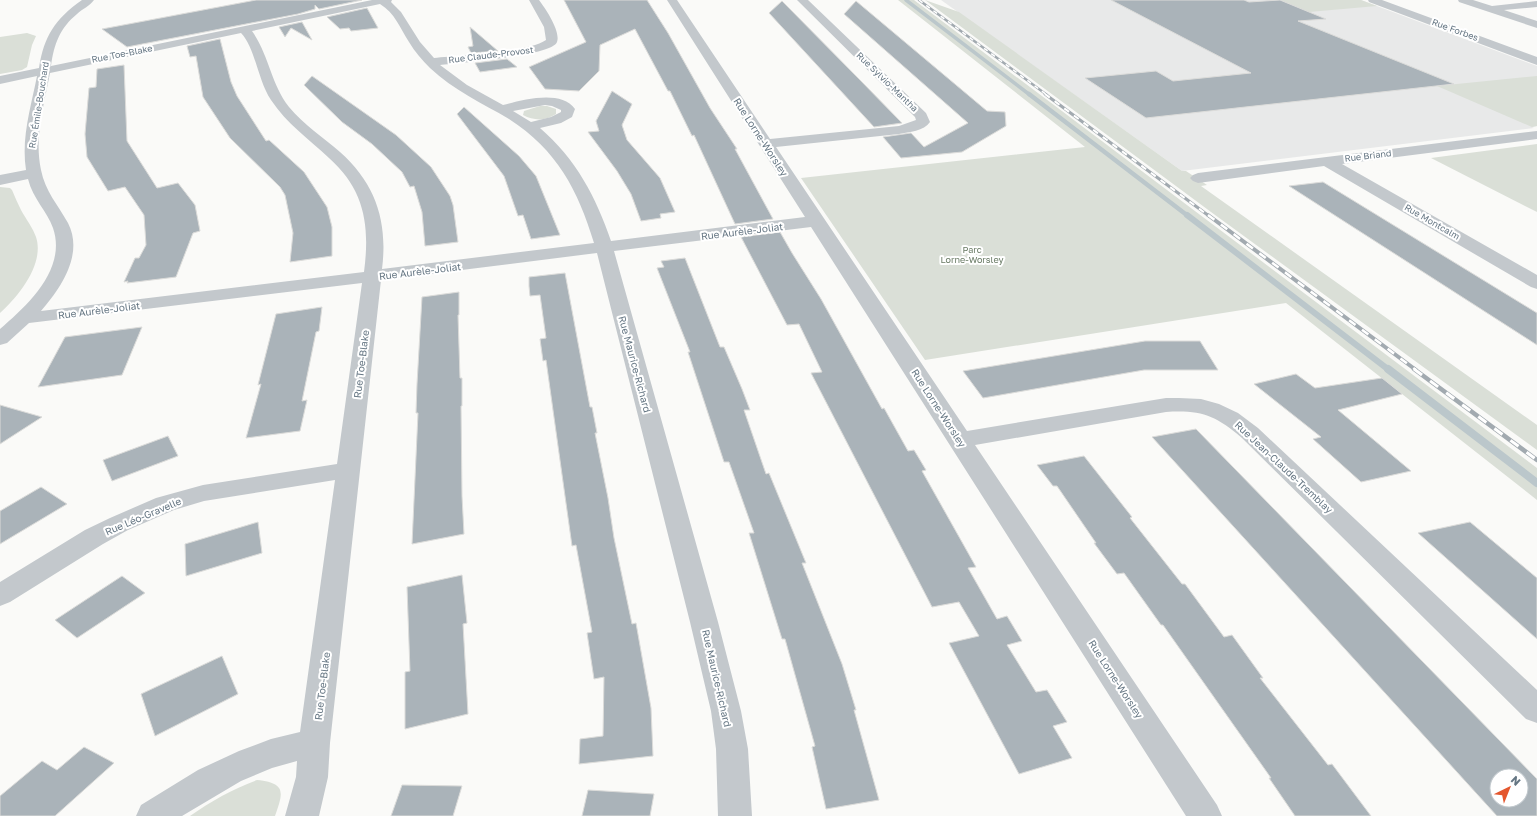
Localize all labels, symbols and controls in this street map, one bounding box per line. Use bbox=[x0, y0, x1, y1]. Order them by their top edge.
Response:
street label: Rue Forbes bbox=[1430, 16, 1480, 43]
street label: Rue Toe-Blake bbox=[91, 42, 153, 65]
street label: Rue Claude-Provost bbox=[448, 44, 535, 65]
street label: Rue Sylvio-Mantha bbox=[854, 50, 920, 114]
street label: Rue Émile-Bouchard bbox=[26, 61, 51, 149]
street label: Rue Lorne-Worsley bbox=[731, 96, 791, 179]
street label: Rue Briand bbox=[1344, 147, 1392, 164]
street label: Rue Montcalm bbox=[1403, 201, 1462, 242]
street label: Rue Aurèle-Joliat bbox=[700, 220, 784, 242]
park label: Parc Lorne-Worsley bbox=[941, 244, 1003, 265]
street label: Rue Aurèle-Joliat bbox=[378, 260, 462, 282]
street label: Rue Aurèle-Joliat bbox=[57, 299, 141, 321]
street label: Rue Maurice-Richard bbox=[616, 314, 654, 414]
street label: Rue Toe-Blake bbox=[351, 329, 371, 399]
street label: Rue Lorne-Worsley bbox=[909, 367, 969, 450]
street label: Rue Jean-Claude-Tremblay bbox=[1233, 419, 1336, 516]
street label: Rue Léo-Gravelle bbox=[103, 494, 183, 537]
street label: Rue Maurice-Richard bbox=[700, 628, 734, 728]
street label: Rue Lorne-Worsley bbox=[1086, 638, 1146, 721]
street label: Rue Toe-Blake bbox=[312, 651, 332, 721]
north arrow bbox=[1489, 768, 1529, 808]
text: N bbox=[1509, 773, 1524, 788]

